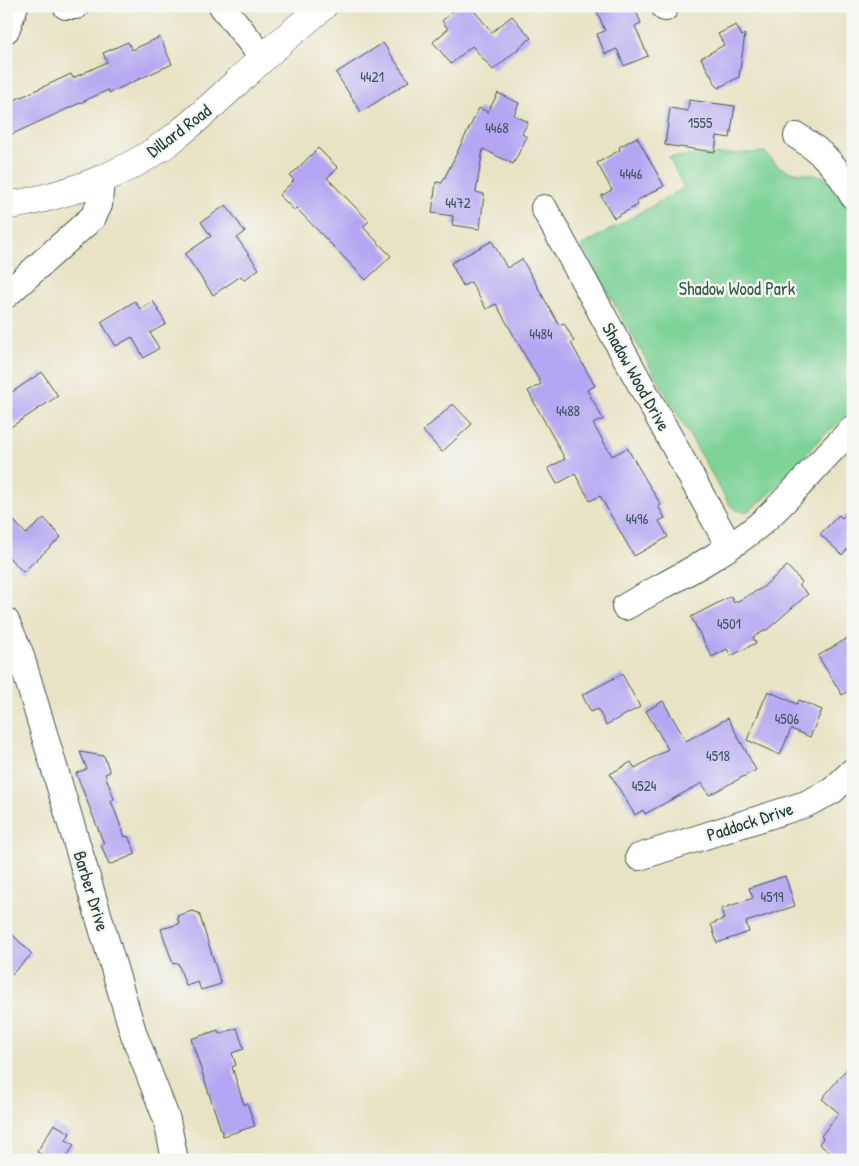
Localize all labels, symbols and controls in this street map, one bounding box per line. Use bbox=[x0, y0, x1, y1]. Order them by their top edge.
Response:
house number: 4421 bbox=[360, 66, 384, 87]
street label: Dillard Road bbox=[141, 98, 216, 163]
house number: 1555 bbox=[688, 112, 713, 133]
house number: 4468 bbox=[485, 117, 509, 138]
house number: 4446 bbox=[620, 163, 642, 184]
house number: 4472 bbox=[445, 192, 471, 213]
park label: Shadow Wood Park bbox=[679, 276, 796, 301]
street label: Shadow Wood Drive bbox=[596, 318, 677, 435]
house number: 4484 bbox=[529, 323, 553, 344]
house number: 4488 bbox=[556, 400, 580, 421]
house number: 4496 bbox=[626, 508, 648, 529]
house number: 4501 bbox=[717, 613, 741, 634]
house number: 4506 bbox=[775, 708, 799, 729]
house number: 4518 bbox=[706, 745, 730, 766]
house number: 4524 bbox=[632, 775, 657, 796]
street label: Paddock Drive bbox=[703, 796, 796, 847]
street label: Barber Drive bbox=[67, 848, 116, 934]
house number: 4519 bbox=[761, 886, 784, 907]

